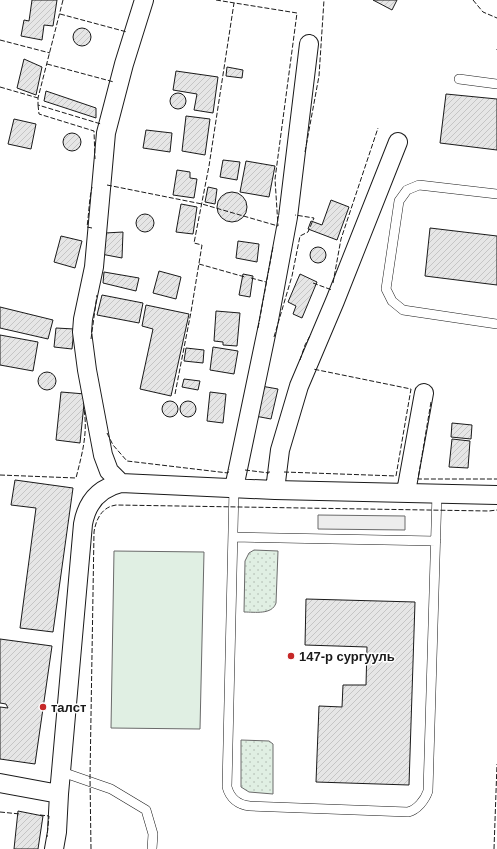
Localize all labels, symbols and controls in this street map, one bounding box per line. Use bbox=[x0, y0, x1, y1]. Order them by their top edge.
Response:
place label: 147-р сургууль bbox=[299, 649, 395, 664]
marker: 147-р сургууль bbox=[286, 651, 296, 661]
place label: талст bbox=[51, 700, 86, 715]
marker: талст bbox=[38, 702, 48, 712]

